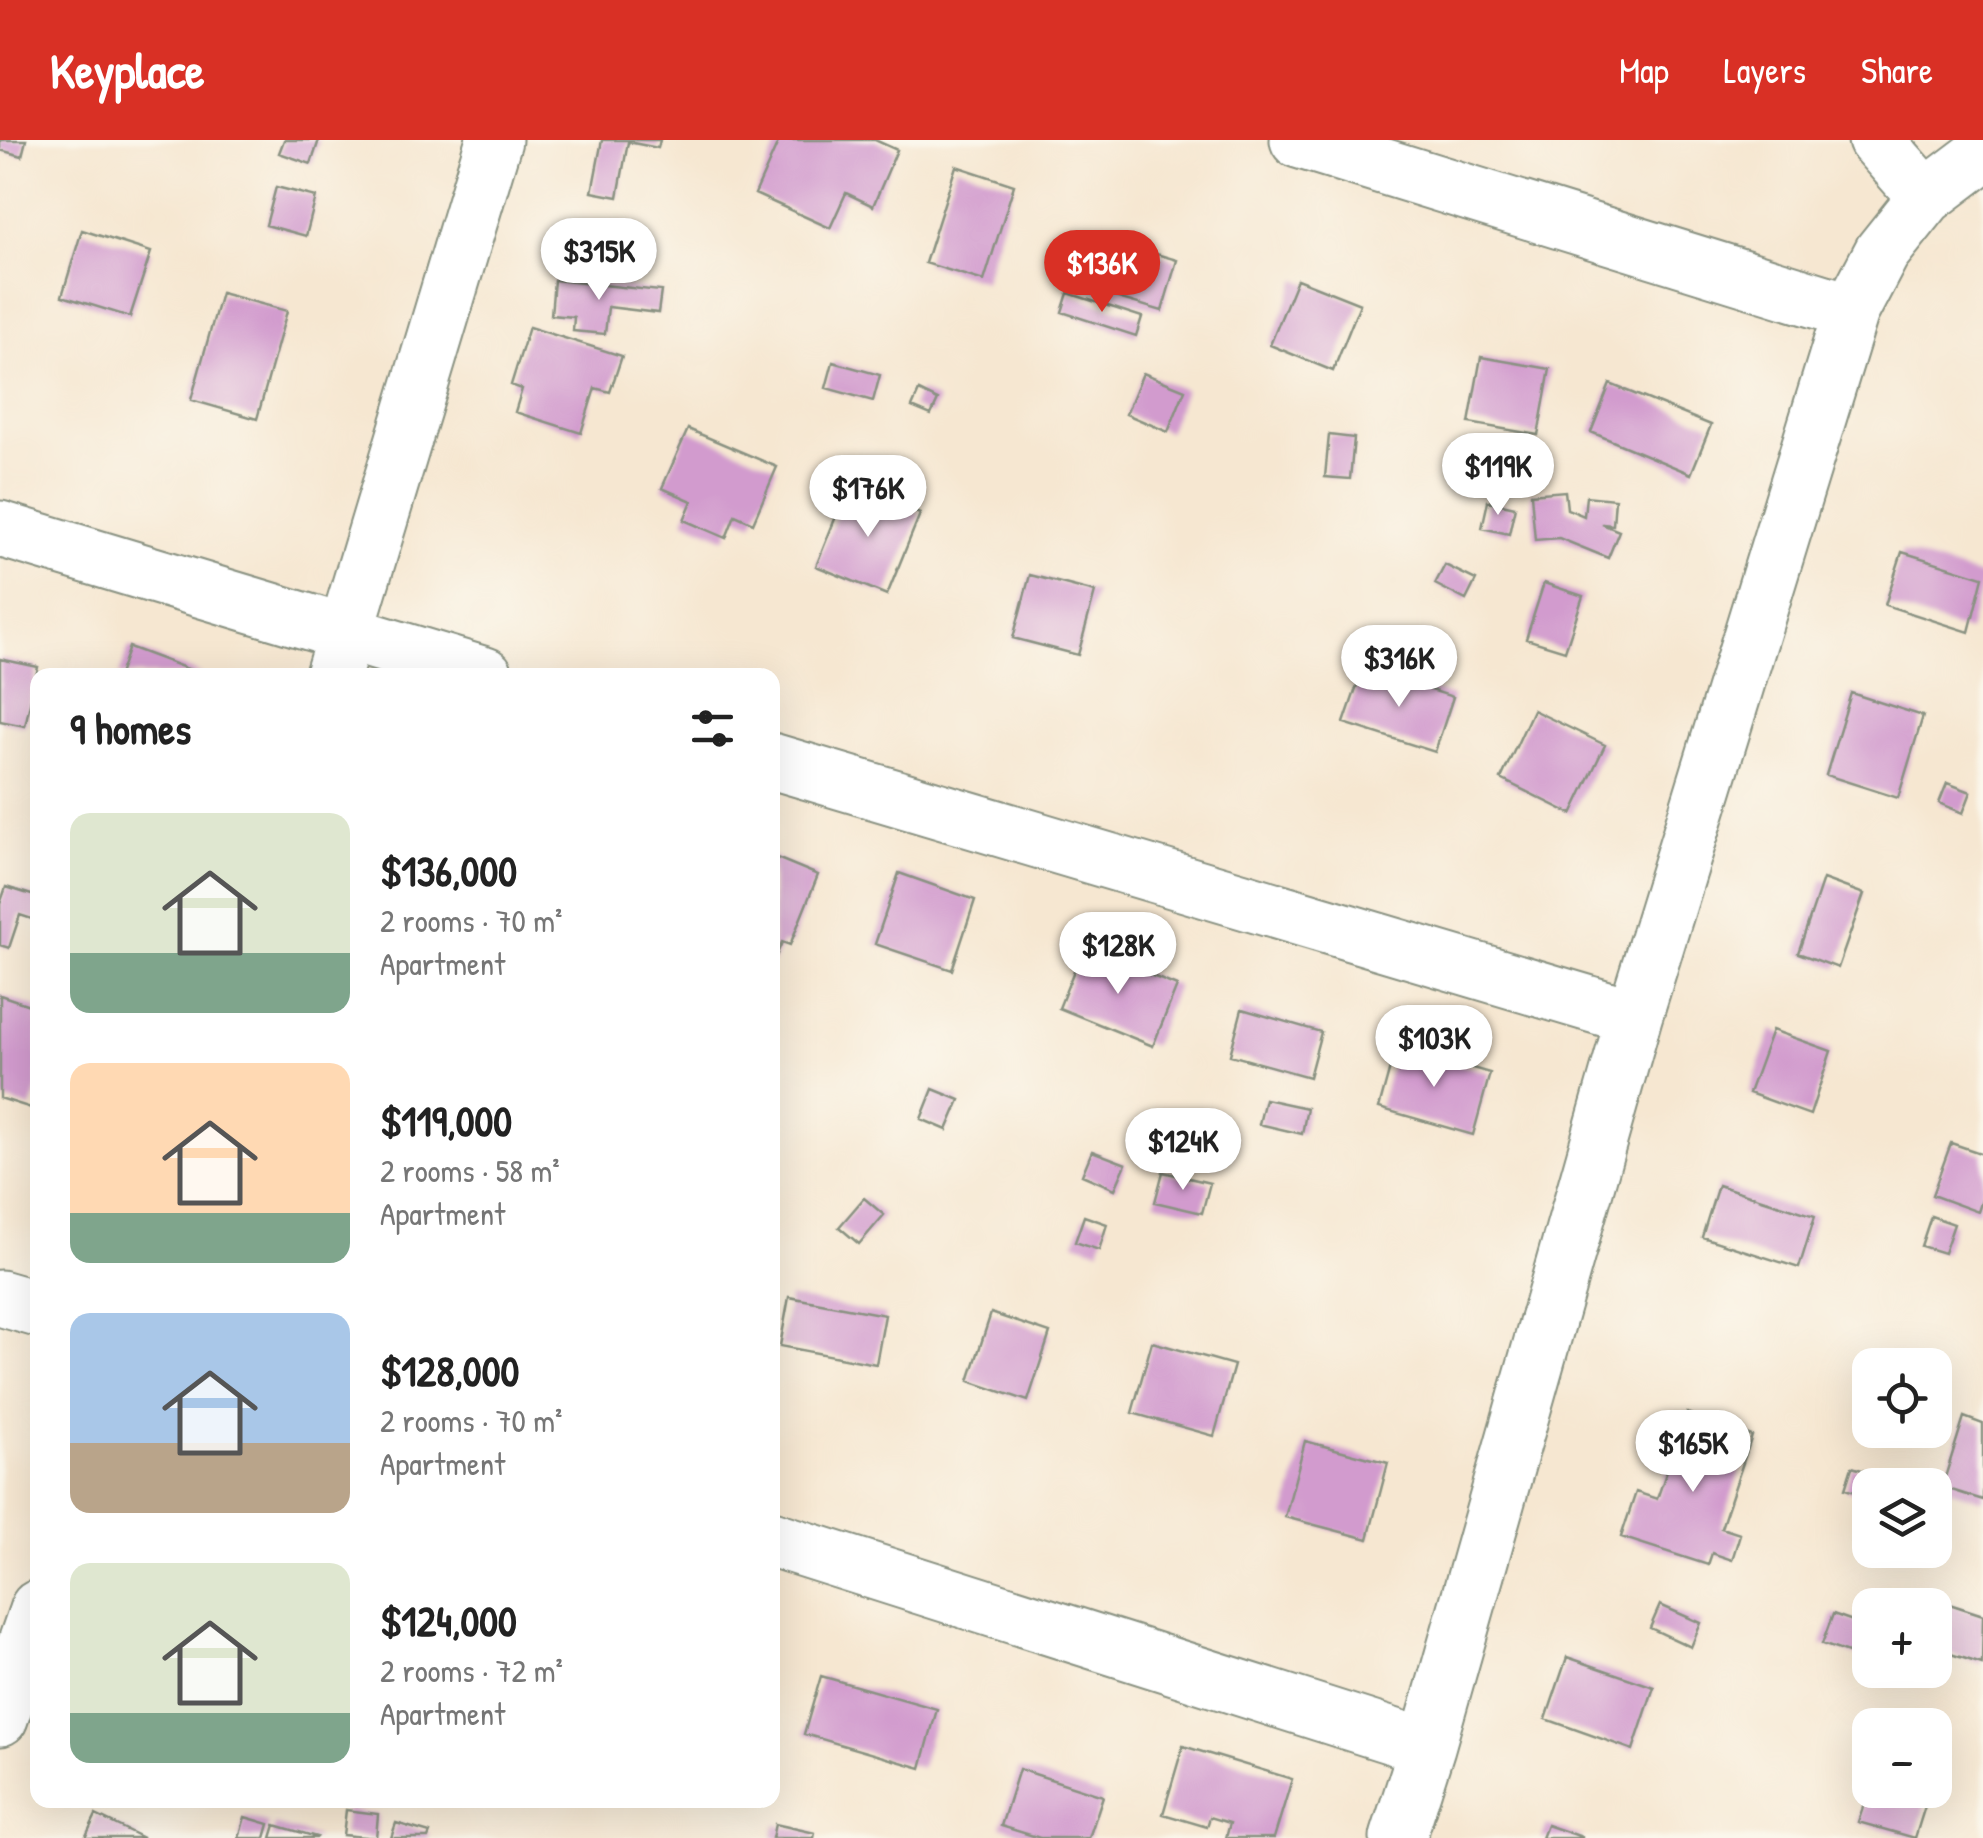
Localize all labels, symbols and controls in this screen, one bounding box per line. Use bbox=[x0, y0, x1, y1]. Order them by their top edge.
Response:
text: Keyplace bbox=[50, 38, 204, 103]
text: Map bbox=[1619, 47, 1669, 94]
text: Layers bbox=[1724, 47, 1806, 94]
text: Share bbox=[1861, 47, 1933, 94]
pin: $315K bbox=[529, 218, 669, 303]
text: $315K bbox=[563, 229, 635, 272]
pin: $136K bbox=[1032, 230, 1172, 315]
text: $136K bbox=[1066, 241, 1138, 284]
pin: $119K bbox=[1428, 433, 1568, 518]
text: $119K bbox=[1464, 444, 1532, 487]
pin: $176K bbox=[798, 455, 938, 540]
text: $176K bbox=[831, 466, 905, 509]
pin: $316K bbox=[1329, 625, 1469, 710]
text: $316K bbox=[1363, 636, 1435, 679]
text: 9 homes bbox=[70, 700, 191, 757]
icon: filters bbox=[685, 701, 740, 756]
text: $136,000 bbox=[380, 842, 517, 899]
icon: home bbox=[150, 853, 270, 973]
text: 2 rooms · 70 m² bbox=[380, 899, 562, 942]
pin: $128K bbox=[1048, 912, 1188, 997]
text: $128K bbox=[1081, 923, 1155, 966]
text: Apartment bbox=[380, 942, 505, 985]
pin: $103K bbox=[1364, 1005, 1504, 1090]
text: $103K bbox=[1397, 1016, 1471, 1059]
text: $119,000 bbox=[380, 1092, 512, 1149]
icon: home bbox=[150, 1103, 270, 1223]
pin: $124K bbox=[1113, 1108, 1253, 1193]
text: $124K bbox=[1147, 1119, 1219, 1162]
text: 2 rooms · 58 m² bbox=[380, 1149, 560, 1192]
text: Apartment bbox=[380, 1192, 505, 1235]
text: $128,000 bbox=[380, 1342, 519, 1399]
map controls bbox=[1852, 1348, 1952, 1808]
button: locate bbox=[1852, 1348, 1952, 1448]
icon: home bbox=[150, 1353, 270, 1473]
text: 2 rooms · 70 m² bbox=[380, 1399, 562, 1442]
pin: $165K bbox=[1623, 1410, 1763, 1495]
text: $165K bbox=[1658, 1421, 1728, 1464]
text: Apartment bbox=[380, 1442, 505, 1485]
button: layers bbox=[1852, 1468, 1952, 1568]
button: + bbox=[1852, 1588, 1952, 1688]
text: $124,000 bbox=[380, 1592, 517, 1649]
icon: home bbox=[150, 1603, 270, 1723]
text: 2 rooms · 72 m² bbox=[380, 1649, 563, 1692]
text: Apartment bbox=[380, 1692, 505, 1735]
button: − bbox=[1852, 1708, 1952, 1808]

